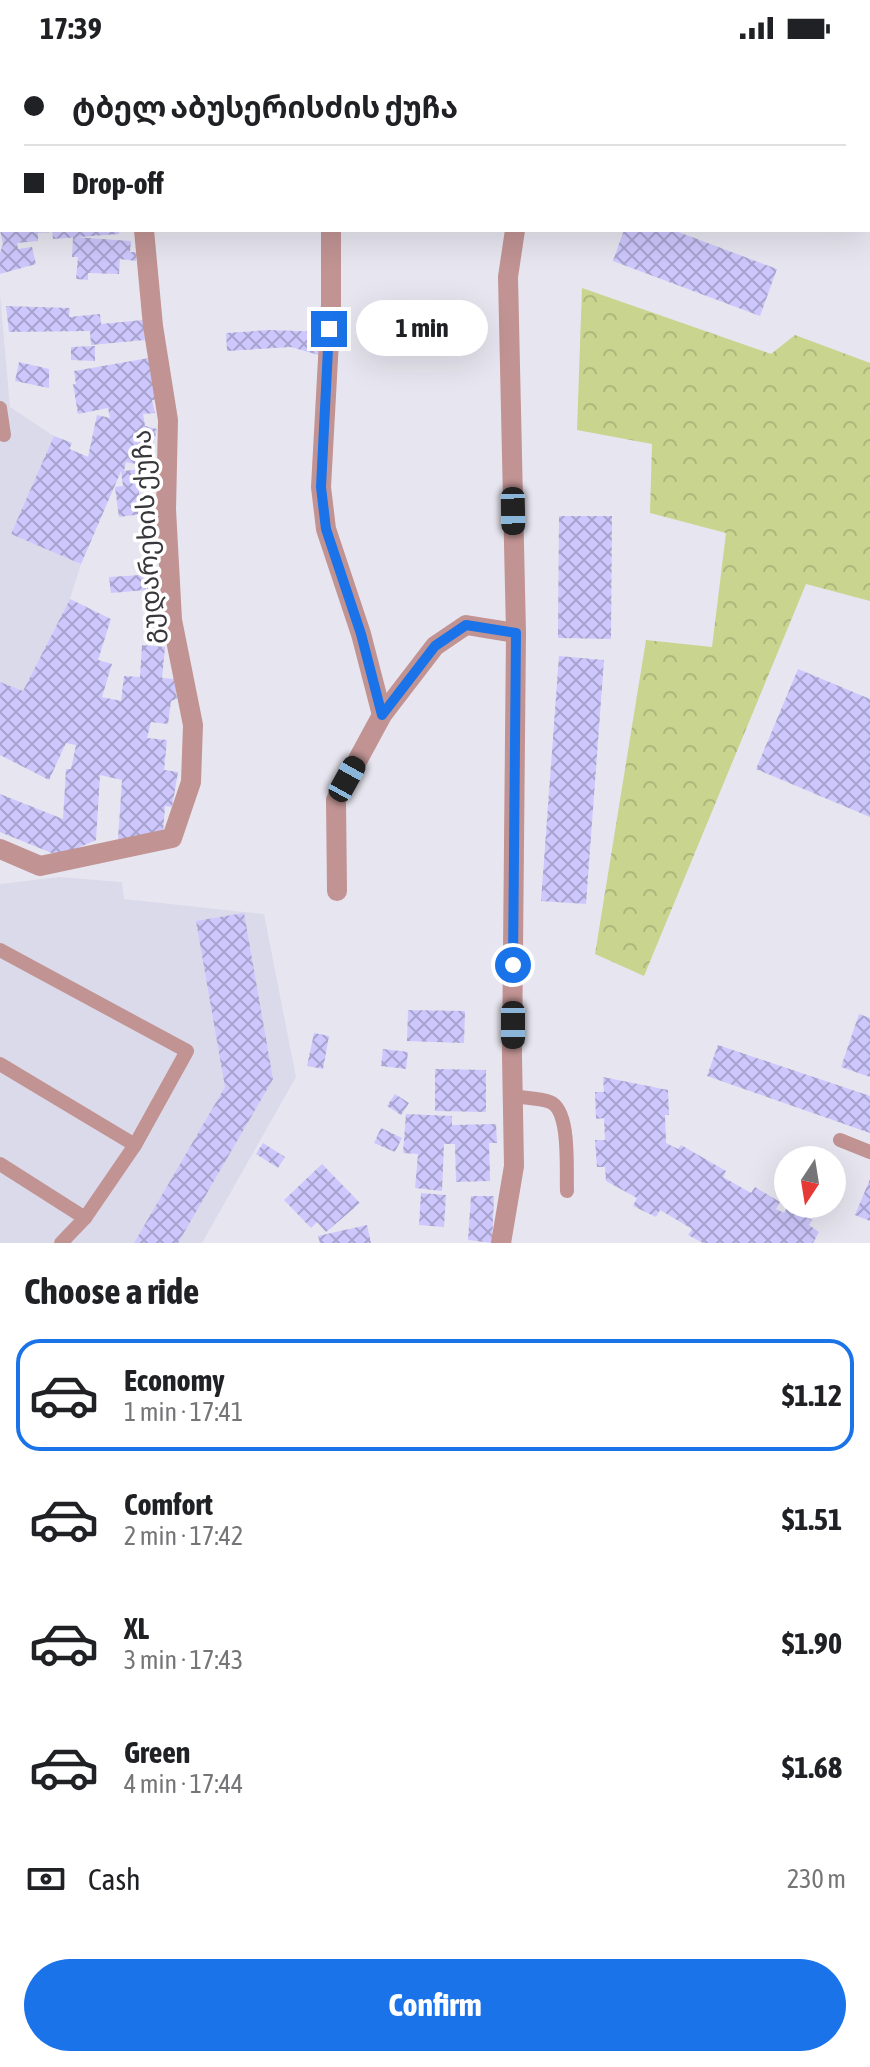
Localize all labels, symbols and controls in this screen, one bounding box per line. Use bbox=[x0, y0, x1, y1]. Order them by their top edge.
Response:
text: 17:39 bbox=[40, 11, 102, 45]
text: ტბელ აბუსერისძის ქუჩა bbox=[72, 90, 458, 124]
text: Drop-off bbox=[72, 166, 164, 200]
callout: 1 min bbox=[357, 301, 489, 357]
route end bbox=[311, 311, 347, 347]
text: 1 min bbox=[395, 313, 449, 343]
street label: გუდარეხის ქუჩა bbox=[126, 429, 169, 645]
car bbox=[501, 487, 525, 535]
car bbox=[325, 752, 369, 806]
route start bbox=[495, 947, 531, 983]
car bbox=[501, 1001, 525, 1049]
north arrow bbox=[774, 1146, 846, 1218]
map controls bbox=[774, 1146, 846, 1218]
text: Choose a ride bbox=[24, 1270, 199, 1312]
icon: car bbox=[28, 1359, 100, 1431]
text: Economy bbox=[124, 1363, 225, 1397]
text: $1.12 bbox=[782, 1378, 842, 1412]
text: 1 min · 17:41 bbox=[124, 1397, 243, 1427]
icon: car bbox=[28, 1483, 100, 1555]
text: Comfort bbox=[124, 1487, 213, 1521]
text: $1.51 bbox=[782, 1502, 842, 1536]
text: 2 min · 17:42 bbox=[124, 1521, 243, 1551]
icon: car bbox=[28, 1607, 100, 1679]
text: XL bbox=[124, 1611, 149, 1645]
text: $1.90 bbox=[782, 1626, 842, 1660]
text: 3 min · 17:43 bbox=[124, 1645, 243, 1675]
icon: car bbox=[28, 1731, 100, 1803]
text: Green bbox=[124, 1735, 190, 1769]
text: $1.68 bbox=[782, 1750, 842, 1784]
text: 4 min · 17:44 bbox=[124, 1769, 243, 1799]
icon: cash bbox=[24, 1857, 68, 1901]
text: Cash bbox=[88, 1862, 141, 1896]
text: 230 m bbox=[787, 1864, 846, 1894]
button: Confirm bbox=[24, 1959, 846, 2051]

